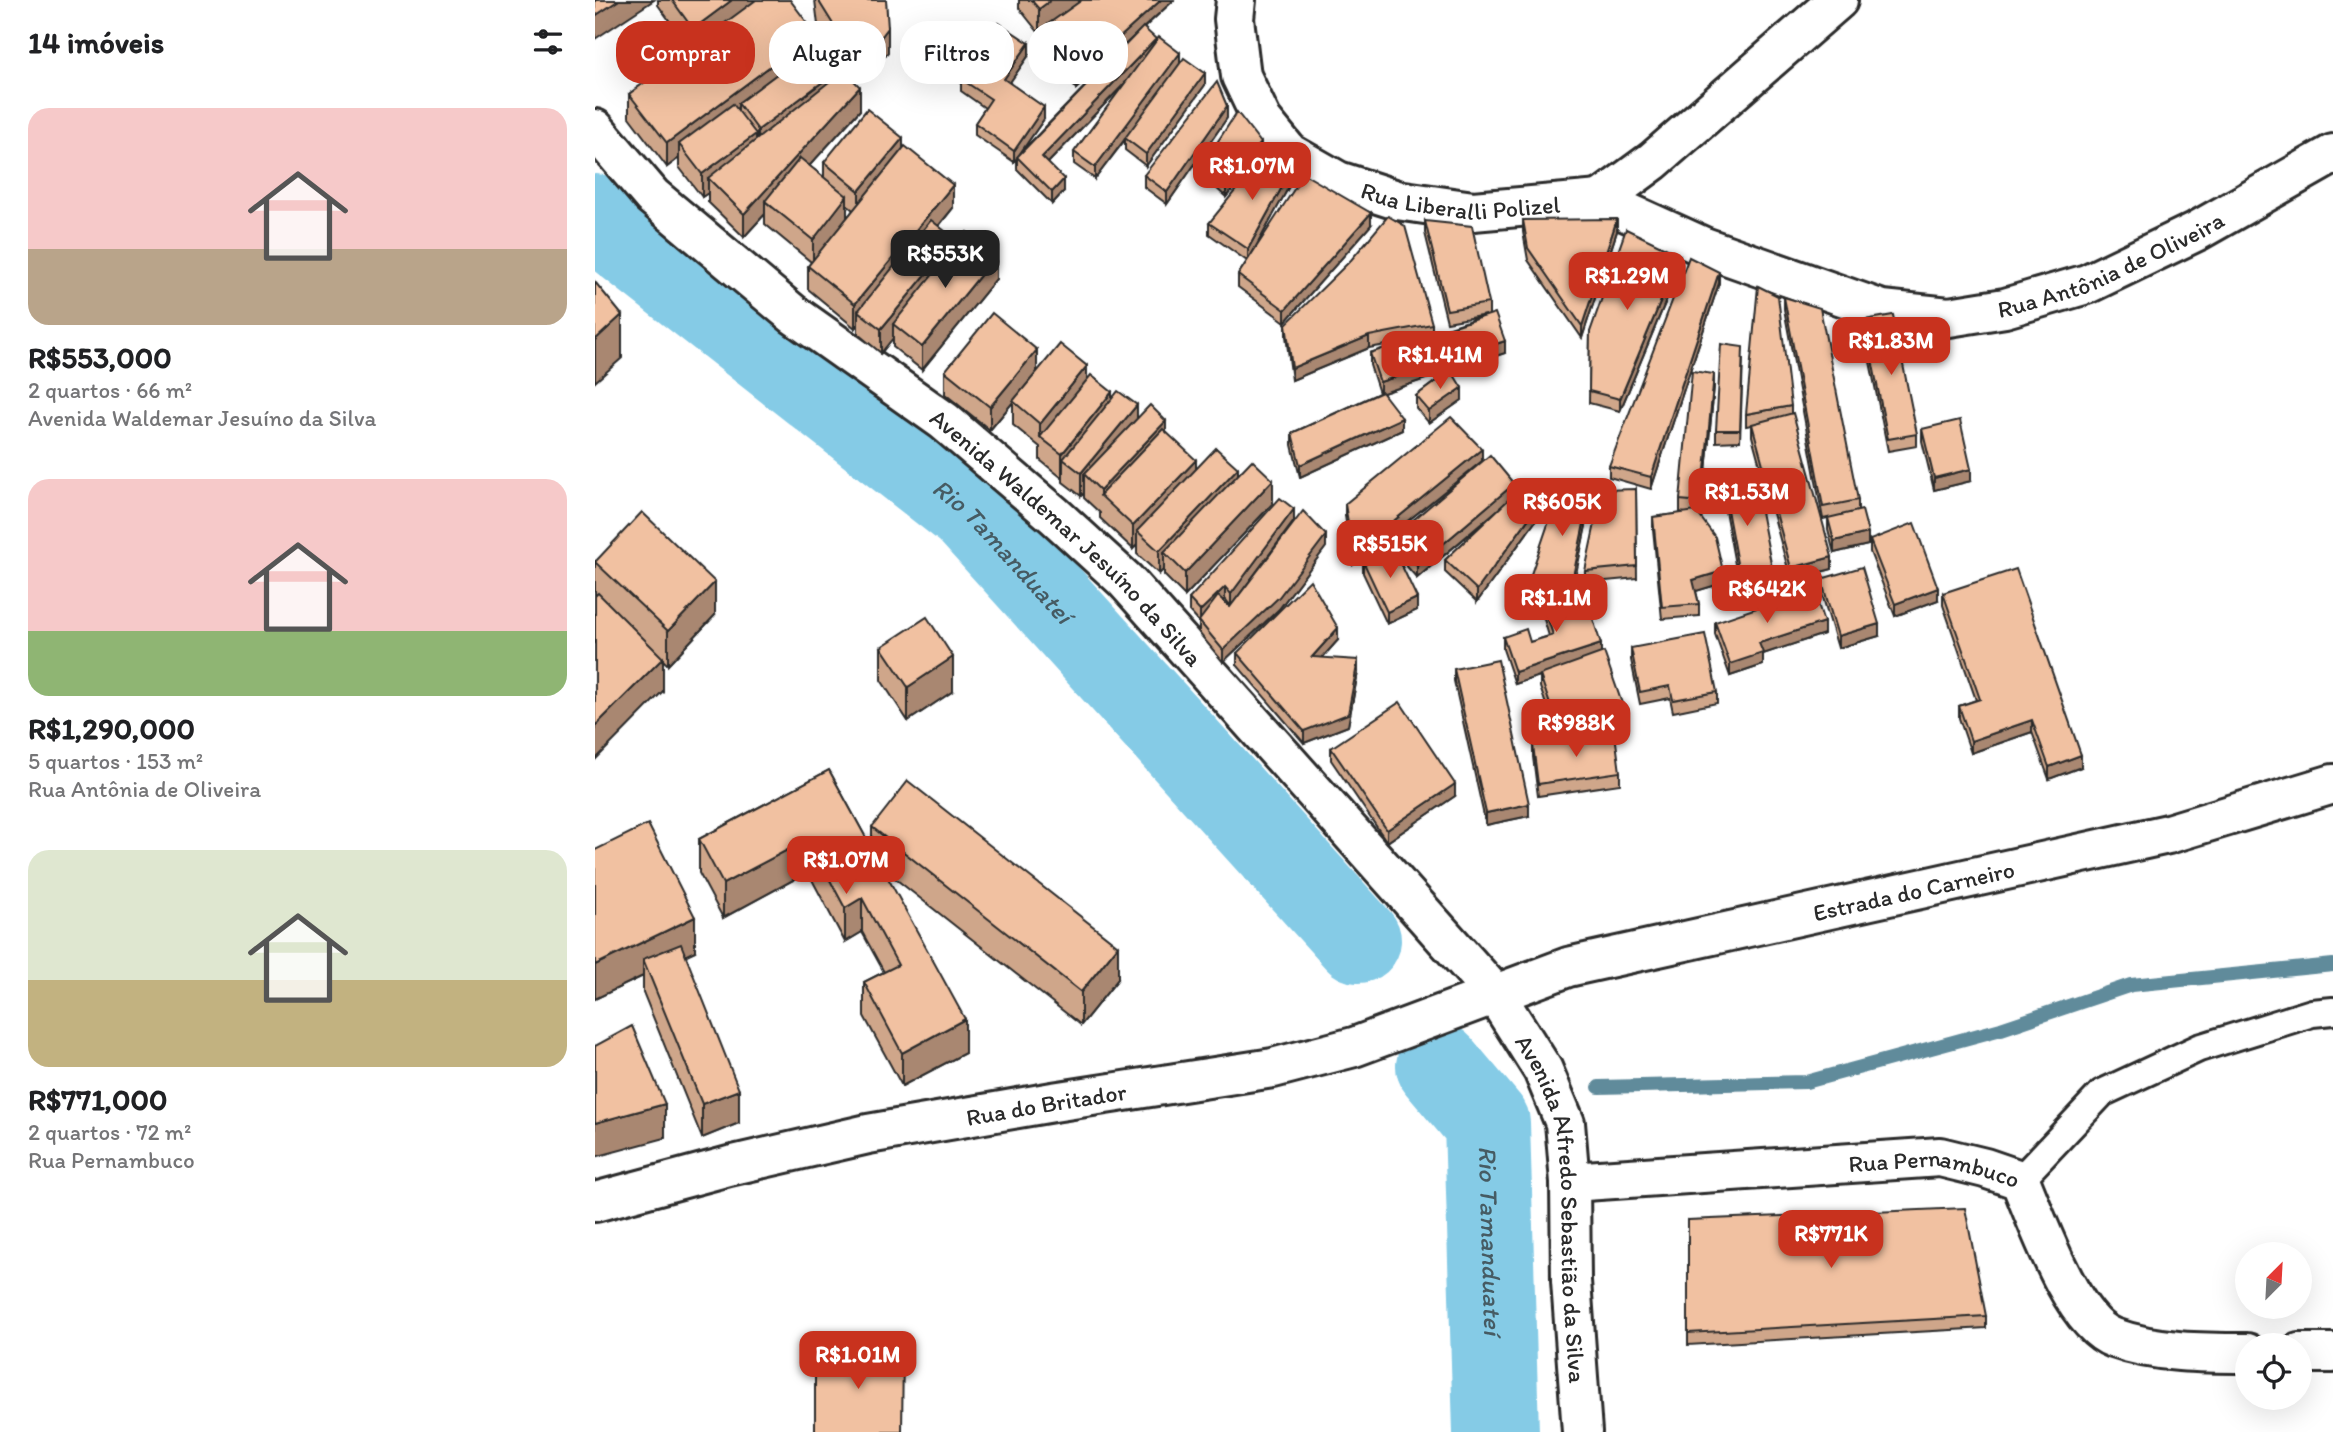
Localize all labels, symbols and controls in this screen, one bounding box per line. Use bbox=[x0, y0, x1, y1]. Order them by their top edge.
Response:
chip: Comprar bbox=[616, 21, 755, 84]
chip: Alugar bbox=[769, 21, 886, 84]
chip: Filtros bbox=[900, 21, 1014, 84]
chip: Novo bbox=[1028, 21, 1128, 84]
icon: filters bbox=[529, 23, 567, 61]
text: 14 imóveis bbox=[28, 24, 164, 61]
pin: R$1.07M bbox=[1187, 142, 1317, 202]
text: R$1.07M bbox=[1209, 151, 1295, 179]
icon: home bbox=[235, 153, 361, 279]
street label: Rua Liberalli Polizel bbox=[1358, 175, 1561, 226]
street label: Rua Antônia de Oliveira bbox=[1995, 204, 2229, 323]
pin: R$553K bbox=[888, 230, 1002, 290]
text: R$553K bbox=[907, 239, 983, 267]
pin: R$1.29M bbox=[1562, 252, 1692, 312]
text: R$1.29M bbox=[1585, 261, 1669, 289]
pin: R$1.83M bbox=[1826, 318, 1956, 377]
text: R$1.83M bbox=[1848, 326, 1934, 354]
pin: R$1.41M bbox=[1375, 332, 1505, 391]
text: R$553,000 bbox=[28, 339, 172, 376]
text: R$1.41M bbox=[1398, 340, 1482, 368]
text: 2 quartos · 66 m² bbox=[28, 376, 192, 404]
street label: Avenida Waldemar Jesuíno da Silva bbox=[925, 402, 1210, 672]
text: Avenida Waldemar Jesuíno da Silva bbox=[28, 404, 377, 432]
pin: R$1.53M bbox=[1682, 468, 1812, 528]
water label: Rio Tamanduateí bbox=[926, 472, 1083, 633]
text: R$1.53M bbox=[1704, 477, 1790, 505]
pin: R$605K bbox=[1505, 478, 1619, 538]
text: R$605K bbox=[1523, 487, 1601, 515]
pin: R$515K bbox=[1333, 520, 1447, 580]
icon: home bbox=[235, 524, 361, 650]
text: R$515K bbox=[1353, 529, 1427, 557]
pin: R$642K bbox=[1710, 566, 1824, 625]
pin: R$1.1M bbox=[1499, 574, 1613, 634]
text: R$642K bbox=[1728, 574, 1806, 602]
text: R$1.1M bbox=[1520, 583, 1592, 611]
pin: R$988K bbox=[1519, 700, 1633, 759]
text: R$988K bbox=[1537, 708, 1615, 736]
text: R$1,290,000 bbox=[28, 710, 195, 747]
text: 5 quartos · 153 m² bbox=[28, 747, 203, 775]
text: Rua Antônia de Oliveira bbox=[28, 775, 261, 803]
pin: R$1.07M bbox=[781, 836, 911, 896]
text: R$1.07M bbox=[803, 845, 889, 873]
street label: Estrada do Carneiro bbox=[1810, 854, 2017, 927]
icon: home bbox=[235, 895, 361, 1021]
street label: Avenida Alfredo Sebastião da Silva bbox=[1509, 1029, 1593, 1385]
street label: Rua do Britador bbox=[964, 1076, 1128, 1131]
text: R$771,000 bbox=[28, 1081, 168, 1118]
text: 2 quartos · 72 m² bbox=[28, 1118, 191, 1146]
street label: Rua Pernambuco bbox=[1847, 1142, 2024, 1193]
water label: Rio Tamanduateí bbox=[1472, 1145, 1509, 1340]
text: Rua Pernambuco bbox=[28, 1146, 195, 1174]
pin: R$771K bbox=[1774, 1210, 1888, 1270]
text: R$771K bbox=[1794, 1219, 1868, 1247]
north arrow bbox=[2235, 1242, 2312, 1320]
map controls bbox=[2235, 1242, 2312, 1410]
pin: R$1.01M bbox=[793, 1332, 923, 1391]
button: locate bbox=[2235, 1333, 2312, 1410]
text: R$1.01M bbox=[815, 1340, 901, 1368]

